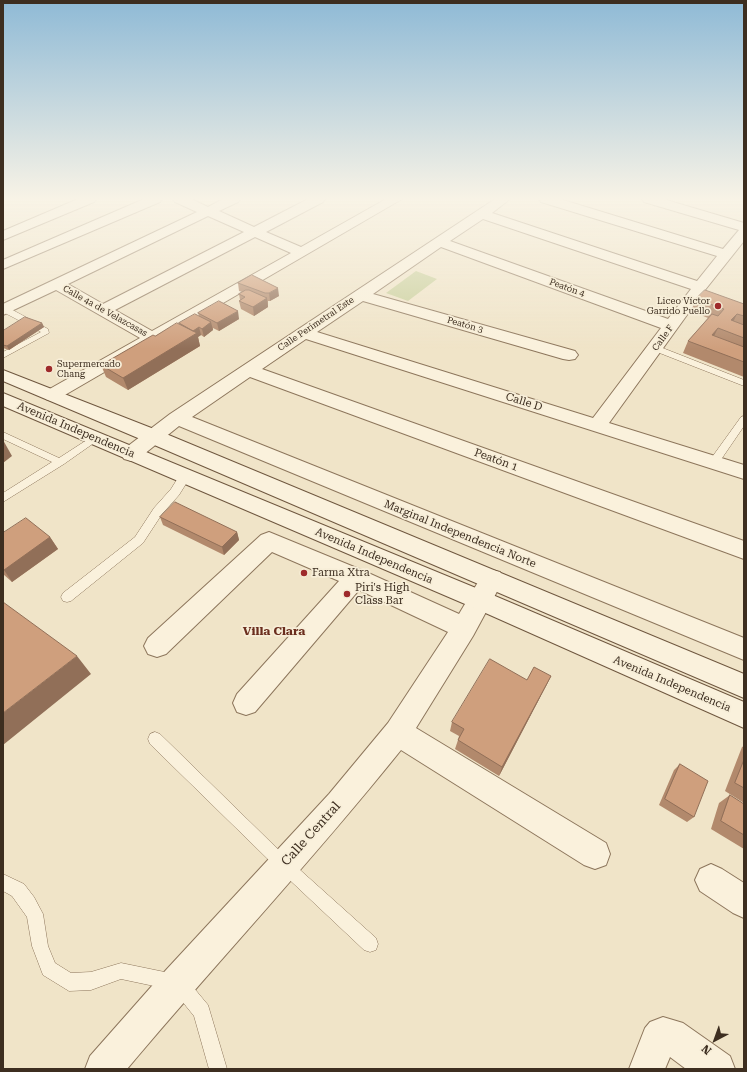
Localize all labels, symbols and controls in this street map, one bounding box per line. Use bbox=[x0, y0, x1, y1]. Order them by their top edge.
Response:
street label: Peatón 4 bbox=[548, 277, 586, 299]
street label: Calle 4a de Velazcasas bbox=[61, 283, 149, 339]
street label: Calle Perimetral Este bbox=[276, 294, 356, 354]
place label: Liceo Víctor Garrido Puello bbox=[647, 296, 710, 317]
marker: Liceo Víctor Garrido Puello bbox=[713, 301, 723, 311]
street label: Peatón 3 bbox=[446, 315, 484, 335]
street label: Calle F bbox=[650, 323, 676, 353]
place label: Supermercado Chang bbox=[57, 359, 121, 380]
marker: Supermercado Chang bbox=[44, 364, 54, 374]
street label: Calle D bbox=[504, 390, 544, 414]
street label: Avenida Independencia bbox=[15, 399, 137, 461]
street label: Peatón 1 bbox=[472, 446, 520, 474]
street label: Marginal Independencia Norte bbox=[382, 497, 538, 571]
street label: Avenida Independencia bbox=[313, 525, 435, 587]
place label: Farma Xtra bbox=[312, 566, 370, 580]
marker: Farma Xtra bbox=[299, 568, 309, 578]
place label: Piri's High Class Bar bbox=[355, 581, 410, 607]
marker: Piri's High Class Bar bbox=[342, 589, 352, 599]
district label: Villa Clara bbox=[243, 624, 305, 638]
street label: Avenida Independencia bbox=[611, 653, 733, 715]
street label: Calle Central bbox=[278, 799, 344, 869]
north arrow bbox=[695, 1020, 735, 1060]
text: N bbox=[699, 1042, 714, 1057]

